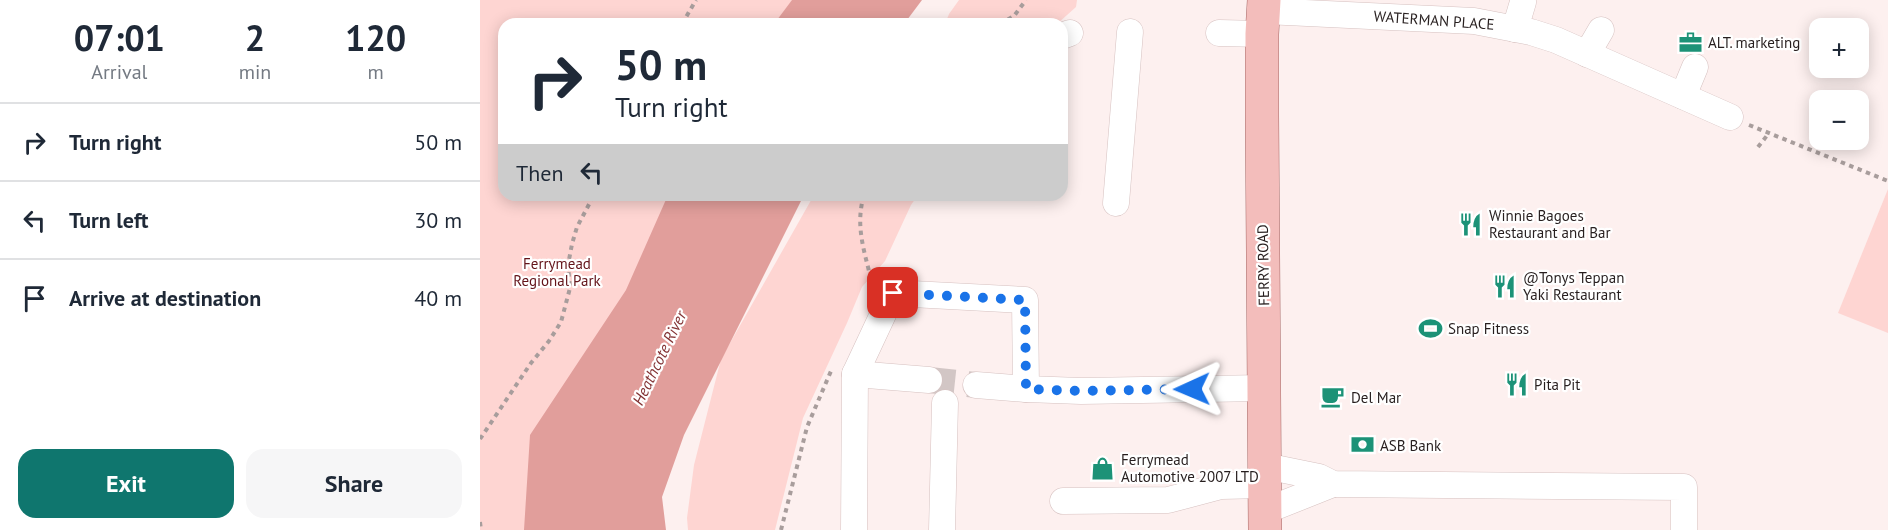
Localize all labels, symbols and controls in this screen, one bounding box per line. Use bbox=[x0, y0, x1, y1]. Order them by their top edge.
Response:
street label: WATERMAN PLACE bbox=[1373, 6, 1495, 34]
text: 07:01 bbox=[74, 14, 165, 61]
text: 2 bbox=[245, 14, 265, 61]
text: 120 bbox=[345, 14, 406, 61]
map controls bbox=[1809, 18, 1869, 150]
button: + bbox=[1809, 18, 1869, 78]
office icon: ALT. marketing bbox=[1677, 29, 1703, 55]
place label: ALT. marketing bbox=[1708, 33, 1800, 52]
text: 50 m bbox=[615, 37, 707, 92]
icon: right bbox=[516, 42, 594, 120]
text: Arrival bbox=[91, 59, 147, 85]
text: min bbox=[239, 59, 271, 85]
text: m bbox=[368, 59, 384, 85]
text: Turn right bbox=[615, 90, 728, 124]
button: − bbox=[1809, 90, 1869, 150]
icon: right bbox=[18, 126, 51, 159]
text: Turn right bbox=[69, 128, 161, 156]
text: 50 m bbox=[414, 128, 462, 156]
icon: left bbox=[575, 156, 608, 189]
text: Then bbox=[516, 159, 563, 187]
icon: left bbox=[18, 204, 51, 237]
text: Turn left bbox=[69, 206, 149, 234]
text: 30 m bbox=[414, 206, 462, 234]
place label: Winnie Bagoes Restaurant and Bar bbox=[1489, 206, 1611, 242]
restaurant icon: Winnie Bagoes Restaurant and Bar bbox=[1458, 211, 1484, 237]
street label: FERRY ROAD bbox=[1253, 224, 1273, 306]
park label: Ferrymead Regional Park bbox=[513, 254, 602, 290]
pin bbox=[867, 267, 918, 318]
place label: @Tonys Teppan Yaki Restaurant bbox=[1523, 268, 1624, 304]
restaurant icon: @Tonys Teppan Yaki Restaurant bbox=[1492, 273, 1518, 299]
icon: arrive bbox=[876, 276, 909, 309]
icon: arrive bbox=[18, 282, 51, 315]
text: Arrive at destination bbox=[69, 284, 261, 312]
text: 40 m bbox=[414, 284, 462, 312]
water label: Heathcote River bbox=[628, 306, 691, 408]
sports icon: Snap Fitness bbox=[1417, 315, 1443, 341]
place label: Snap Fitness bbox=[1448, 319, 1529, 338]
position arrow bbox=[1160, 357, 1224, 421]
restaurant icon: Pita Pit bbox=[1503, 371, 1529, 397]
place label: Pita Pit bbox=[1534, 375, 1580, 394]
cafe icon: Del Mar bbox=[1320, 384, 1346, 410]
place label: Del Mar bbox=[1351, 388, 1401, 407]
bank icon: ASB Bank bbox=[1349, 432, 1375, 458]
place label: ASB Bank bbox=[1380, 436, 1442, 455]
button: Exit bbox=[18, 449, 234, 518]
button: Share bbox=[246, 449, 462, 518]
place label: Ferrymead Automotive 2007 LTD bbox=[1121, 450, 1259, 486]
shop icon: Ferrymead Automotive 2007 LTD bbox=[1090, 455, 1116, 481]

